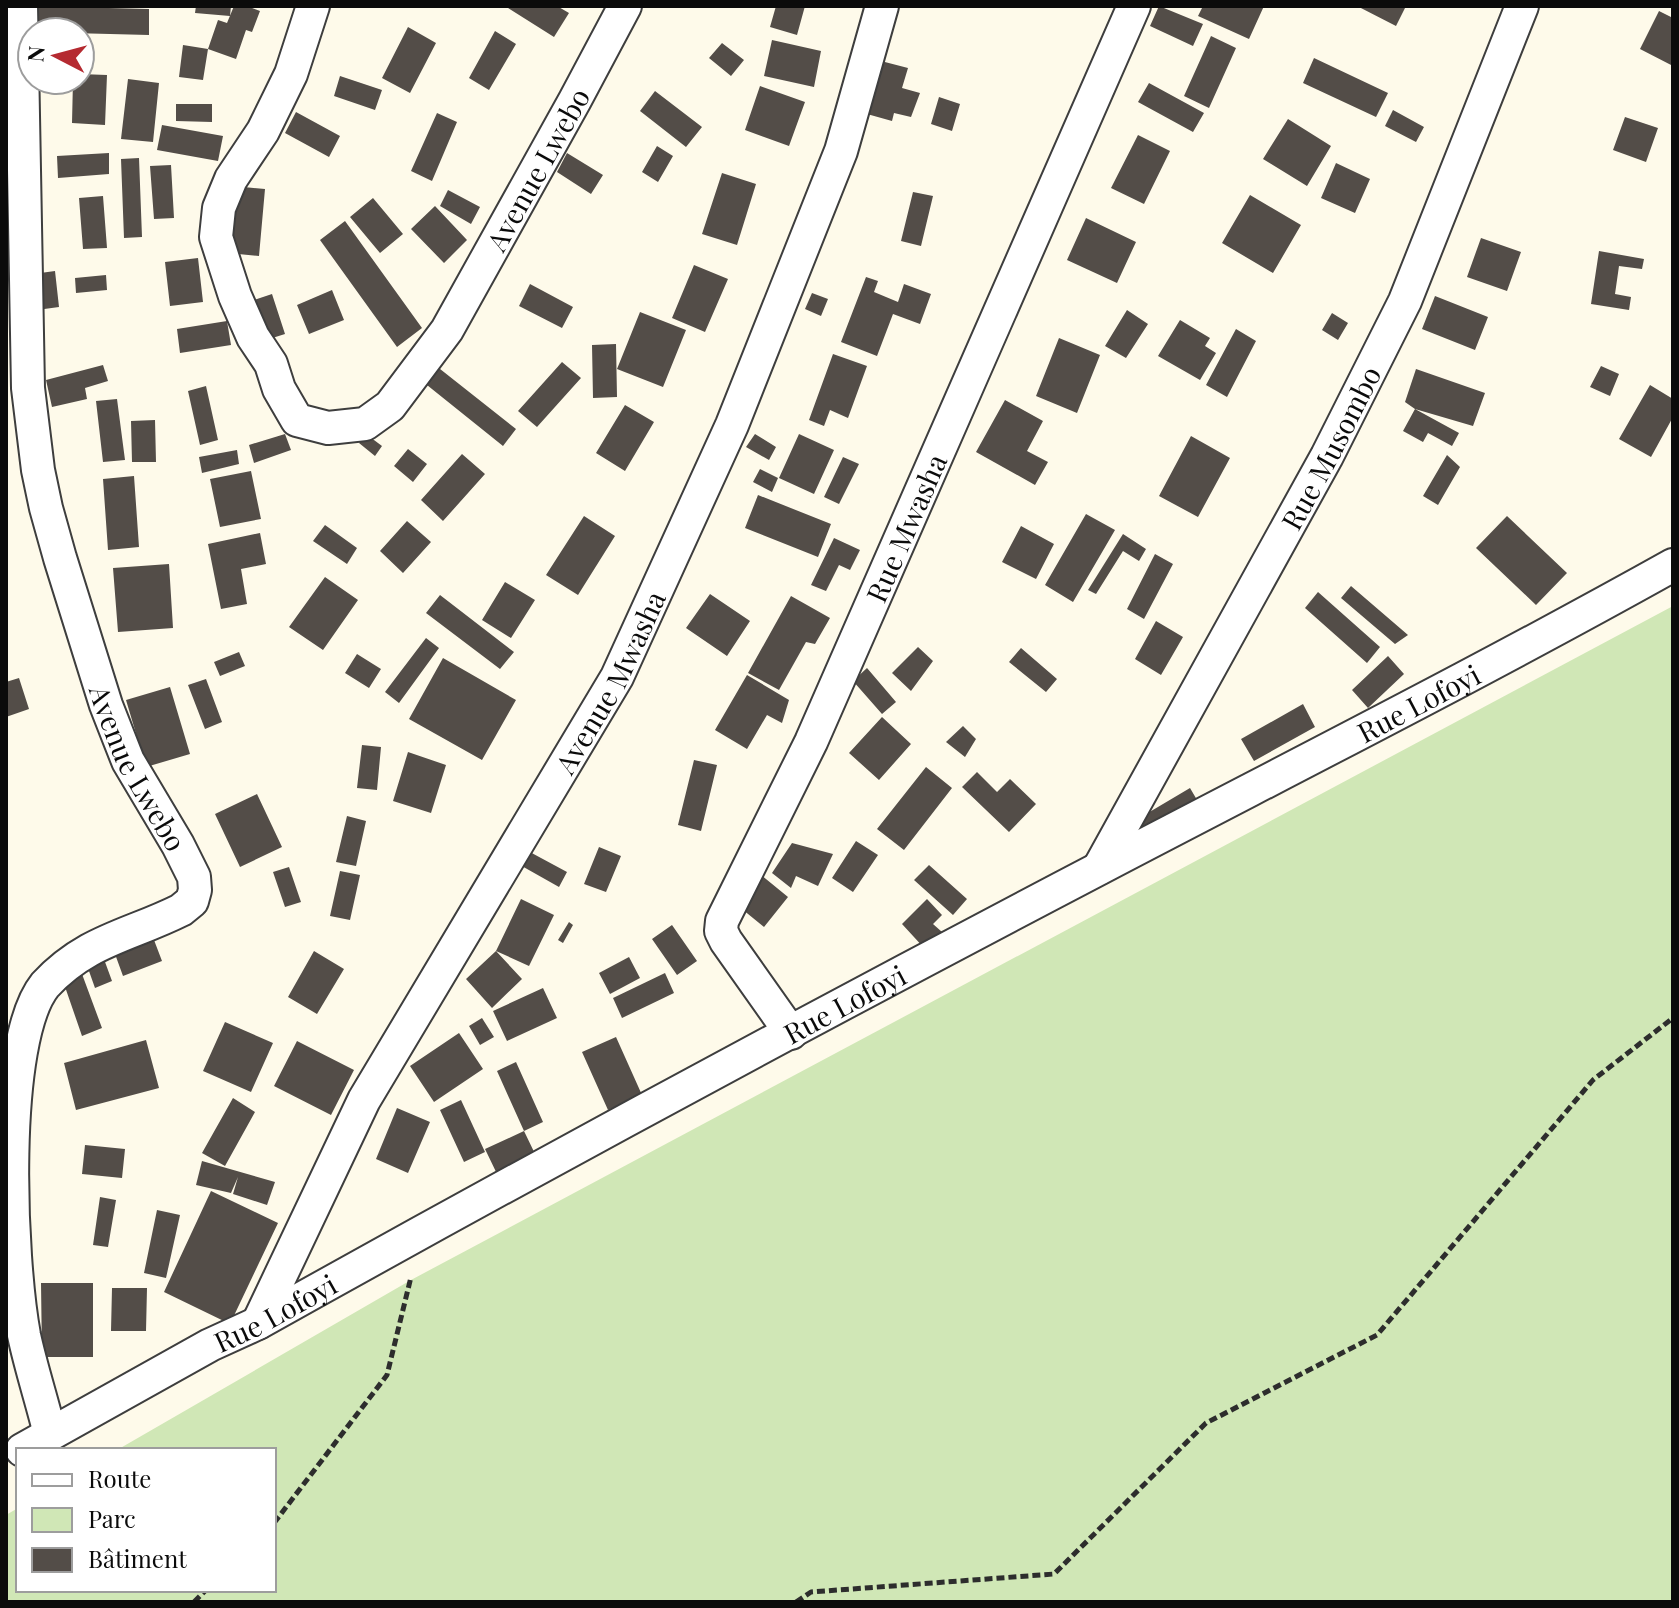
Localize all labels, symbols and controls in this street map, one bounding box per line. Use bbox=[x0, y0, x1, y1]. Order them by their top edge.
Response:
north arrow bbox=[16, 16, 96, 96]
text: N bbox=[19, 44, 51, 63]
street label: Avenue Lwebo bbox=[476, 81, 597, 258]
street label: Rue Musombo bbox=[1272, 359, 1388, 536]
street label: Rue Mwasha bbox=[856, 448, 954, 607]
street label: Avenue Mwasha bbox=[545, 585, 672, 781]
street label: Rue Lofoyi bbox=[1350, 655, 1486, 750]
street label: Avenue Lwebo bbox=[82, 680, 195, 857]
street label: Rue Lofoyi bbox=[777, 955, 912, 1051]
street label: Rue Lofoyi bbox=[208, 1265, 343, 1359]
legend bbox=[16, 1448, 276, 1592]
text: Route bbox=[88, 1462, 151, 1494]
text: Parc bbox=[88, 1502, 136, 1534]
text: Bâtiment bbox=[88, 1542, 187, 1574]

